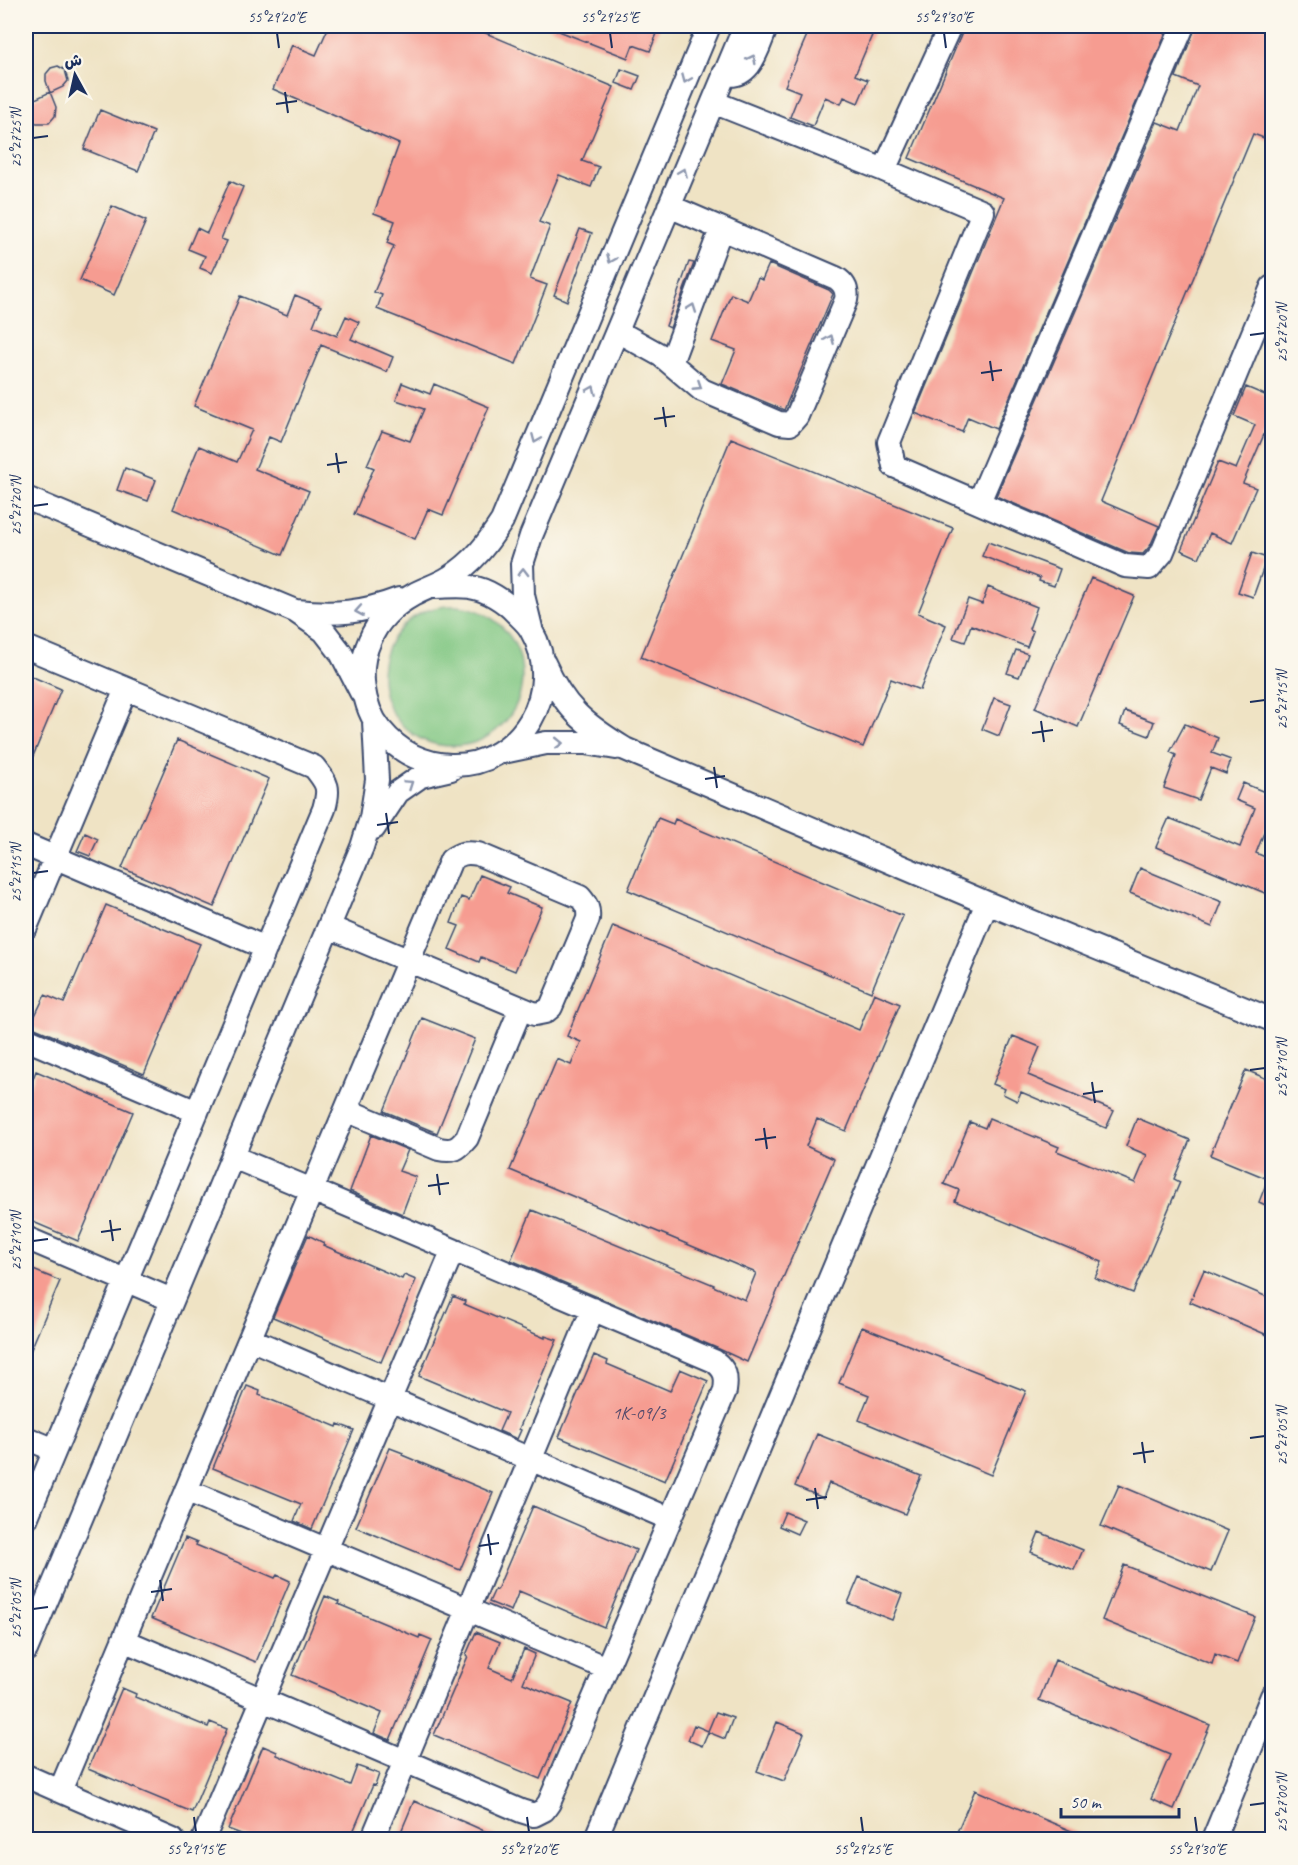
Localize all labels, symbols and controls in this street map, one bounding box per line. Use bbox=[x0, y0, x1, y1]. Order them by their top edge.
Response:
text: 55°29'20"E bbox=[248, 8, 308, 27]
text: 55°29'25"E bbox=[581, 8, 641, 27]
text: 55°29'30"E bbox=[915, 8, 975, 27]
north arrow bbox=[45, 45, 105, 105]
text: ش bbox=[63, 50, 83, 72]
one-way arrow bbox=[745, 54, 757, 65]
one-way arrow bbox=[681, 73, 693, 84]
text: 25°27'25"N bbox=[7, 105, 26, 168]
one-way arrow bbox=[676, 167, 688, 178]
one-way arrow bbox=[606, 253, 618, 264]
text: 25°27'20"N bbox=[1273, 300, 1292, 363]
one-way arrow bbox=[684, 303, 697, 314]
one-way arrow bbox=[823, 334, 835, 345]
one-way arrow bbox=[692, 379, 702, 391]
one-way arrow bbox=[585, 386, 597, 397]
one-way arrow bbox=[531, 433, 543, 444]
text: 25°27'20"N bbox=[7, 473, 26, 536]
one-way arrow bbox=[517, 567, 529, 576]
one-way arrow bbox=[354, 604, 364, 617]
text: 25°27'15"N bbox=[1273, 667, 1292, 730]
one-way arrow bbox=[555, 737, 564, 749]
one-way arrow bbox=[402, 780, 413, 791]
text: 25°27'15"N bbox=[7, 840, 26, 903]
text: 25°27'10"N bbox=[1273, 1035, 1292, 1098]
text: 25°27'10"N bbox=[7, 1208, 26, 1271]
house number: 1K-09/3 bbox=[612, 1402, 667, 1424]
text: 25°27'05"N bbox=[1273, 1403, 1292, 1466]
text: 25°27'05"N bbox=[7, 1576, 26, 1639]
text: 25°27'00"N bbox=[1273, 1770, 1292, 1833]
scale bar bbox=[1061, 1781, 1180, 1819]
text: 50 m bbox=[1070, 1791, 1103, 1813]
text: 55°29'15"E bbox=[167, 1840, 227, 1859]
text: 55°29'20"E bbox=[500, 1840, 560, 1859]
text: 55°29'25"E bbox=[834, 1840, 894, 1859]
text: 55°29'30"E bbox=[1168, 1840, 1228, 1859]

